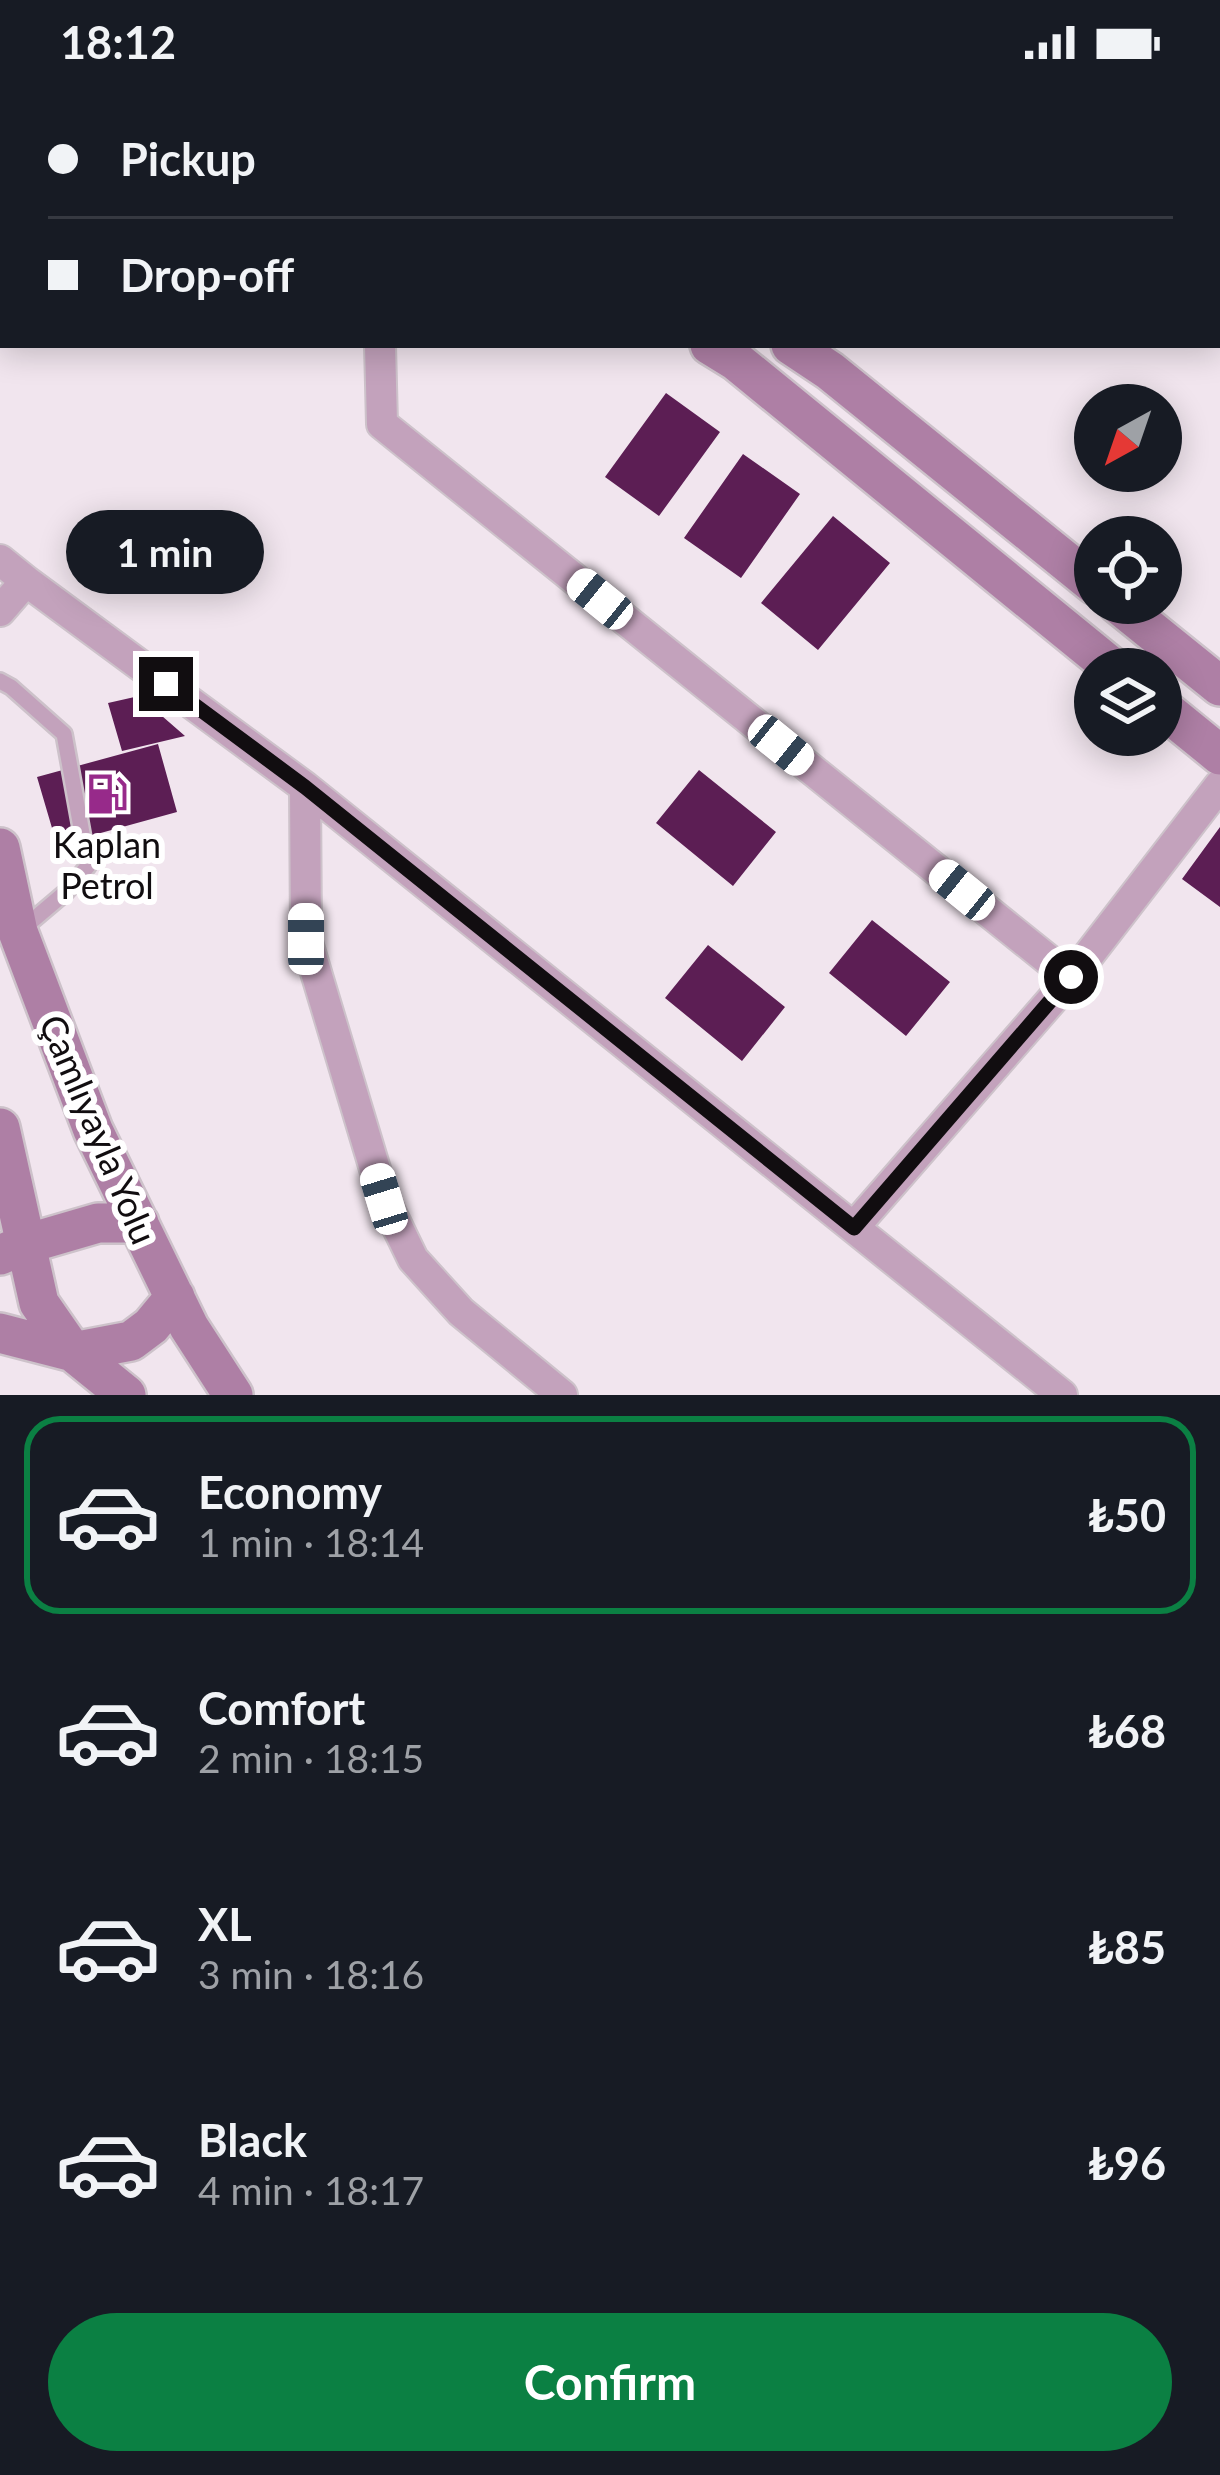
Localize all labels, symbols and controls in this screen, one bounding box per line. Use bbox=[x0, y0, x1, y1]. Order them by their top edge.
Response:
text: 18:12 bbox=[60, 15, 176, 69]
text: Pickup bbox=[120, 132, 256, 186]
text: Drop-off bbox=[120, 248, 294, 302]
north arrow bbox=[1074, 384, 1182, 492]
map controls bbox=[1074, 384, 1182, 756]
callout: 1 min bbox=[67, 510, 265, 594]
button: locate bbox=[1074, 516, 1182, 624]
text: 1 min bbox=[117, 529, 213, 575]
car bbox=[561, 562, 639, 636]
button: layers bbox=[1074, 648, 1182, 756]
route end bbox=[139, 657, 193, 711]
car bbox=[742, 708, 820, 782]
fuel station icon: Kaplan Petrol bbox=[84, 771, 130, 817]
place label: Kaplan Petrol bbox=[53, 822, 161, 907]
car bbox=[923, 853, 1001, 927]
car bbox=[288, 903, 324, 975]
route start bbox=[1044, 950, 1098, 1004]
street label: Çamlıyayla Yolu bbox=[31, 1008, 167, 1250]
car bbox=[356, 1159, 412, 1239]
icon: car bbox=[54, 1461, 162, 1569]
text: Economy bbox=[198, 1465, 382, 1519]
text: ₺50 bbox=[1088, 1488, 1166, 1542]
text: 1 min · 18:14 bbox=[198, 1519, 424, 1565]
icon: car bbox=[54, 1677, 162, 1785]
text: Comfort bbox=[198, 1681, 365, 1735]
text: ₺68 bbox=[1088, 1704, 1166, 1758]
text: 2 min · 18:15 bbox=[198, 1735, 424, 1781]
icon: car bbox=[54, 1893, 162, 2001]
text: XL bbox=[198, 1897, 252, 1951]
text: ₺85 bbox=[1088, 1920, 1166, 1974]
text: 3 min · 18:16 bbox=[198, 1951, 424, 1997]
icon: car bbox=[54, 2109, 162, 2217]
text: Black bbox=[198, 2113, 307, 2167]
text: ₺96 bbox=[1088, 2136, 1166, 2190]
text: 4 min · 18:17 bbox=[198, 2167, 424, 2213]
button: Confirm bbox=[48, 2313, 1172, 2451]

